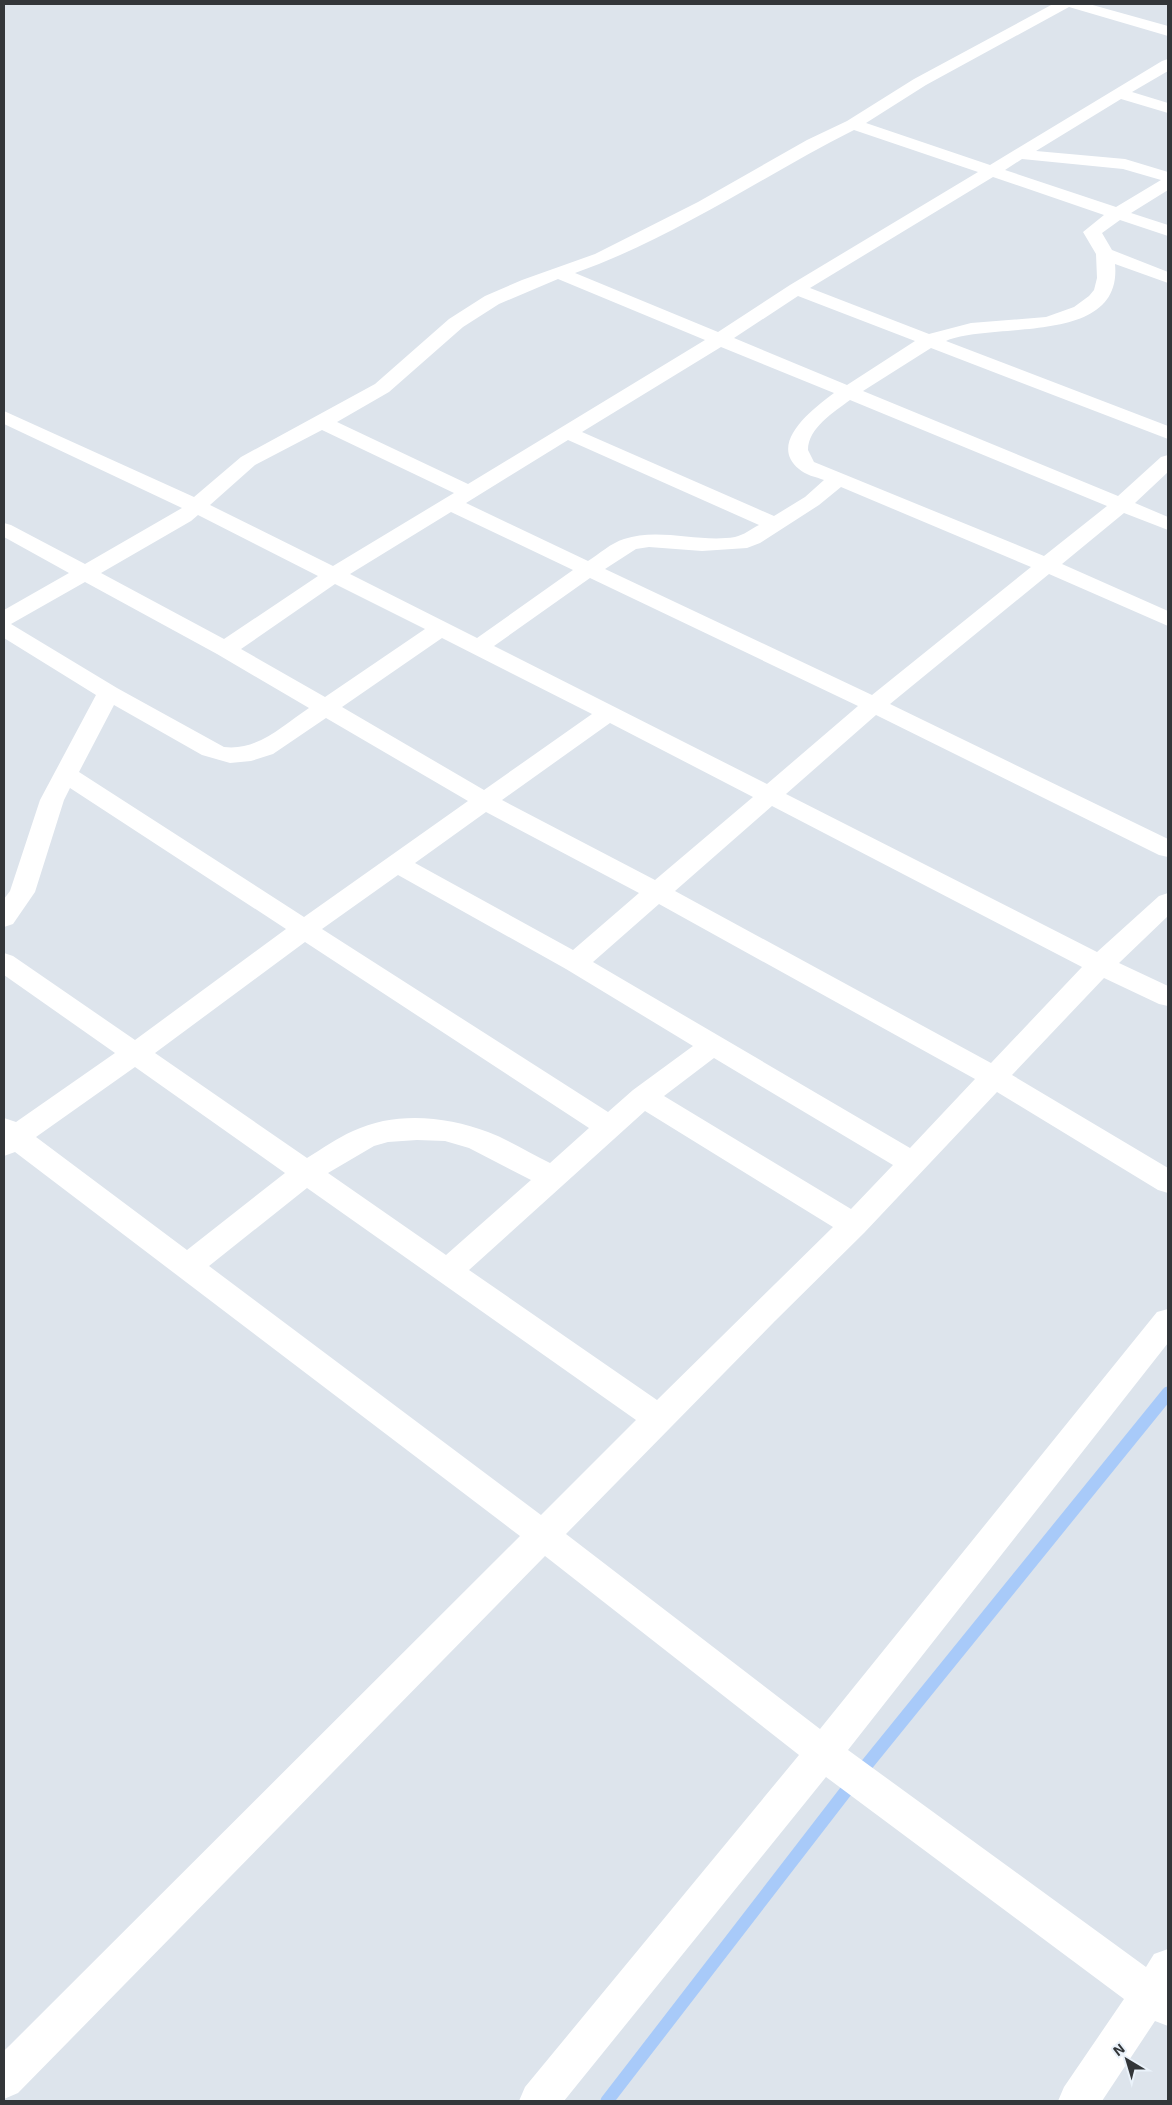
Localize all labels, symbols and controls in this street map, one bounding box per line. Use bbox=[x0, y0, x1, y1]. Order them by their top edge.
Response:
north arrow bbox=[1102, 2035, 1152, 2085]
text: N bbox=[1109, 2040, 1128, 2059]

